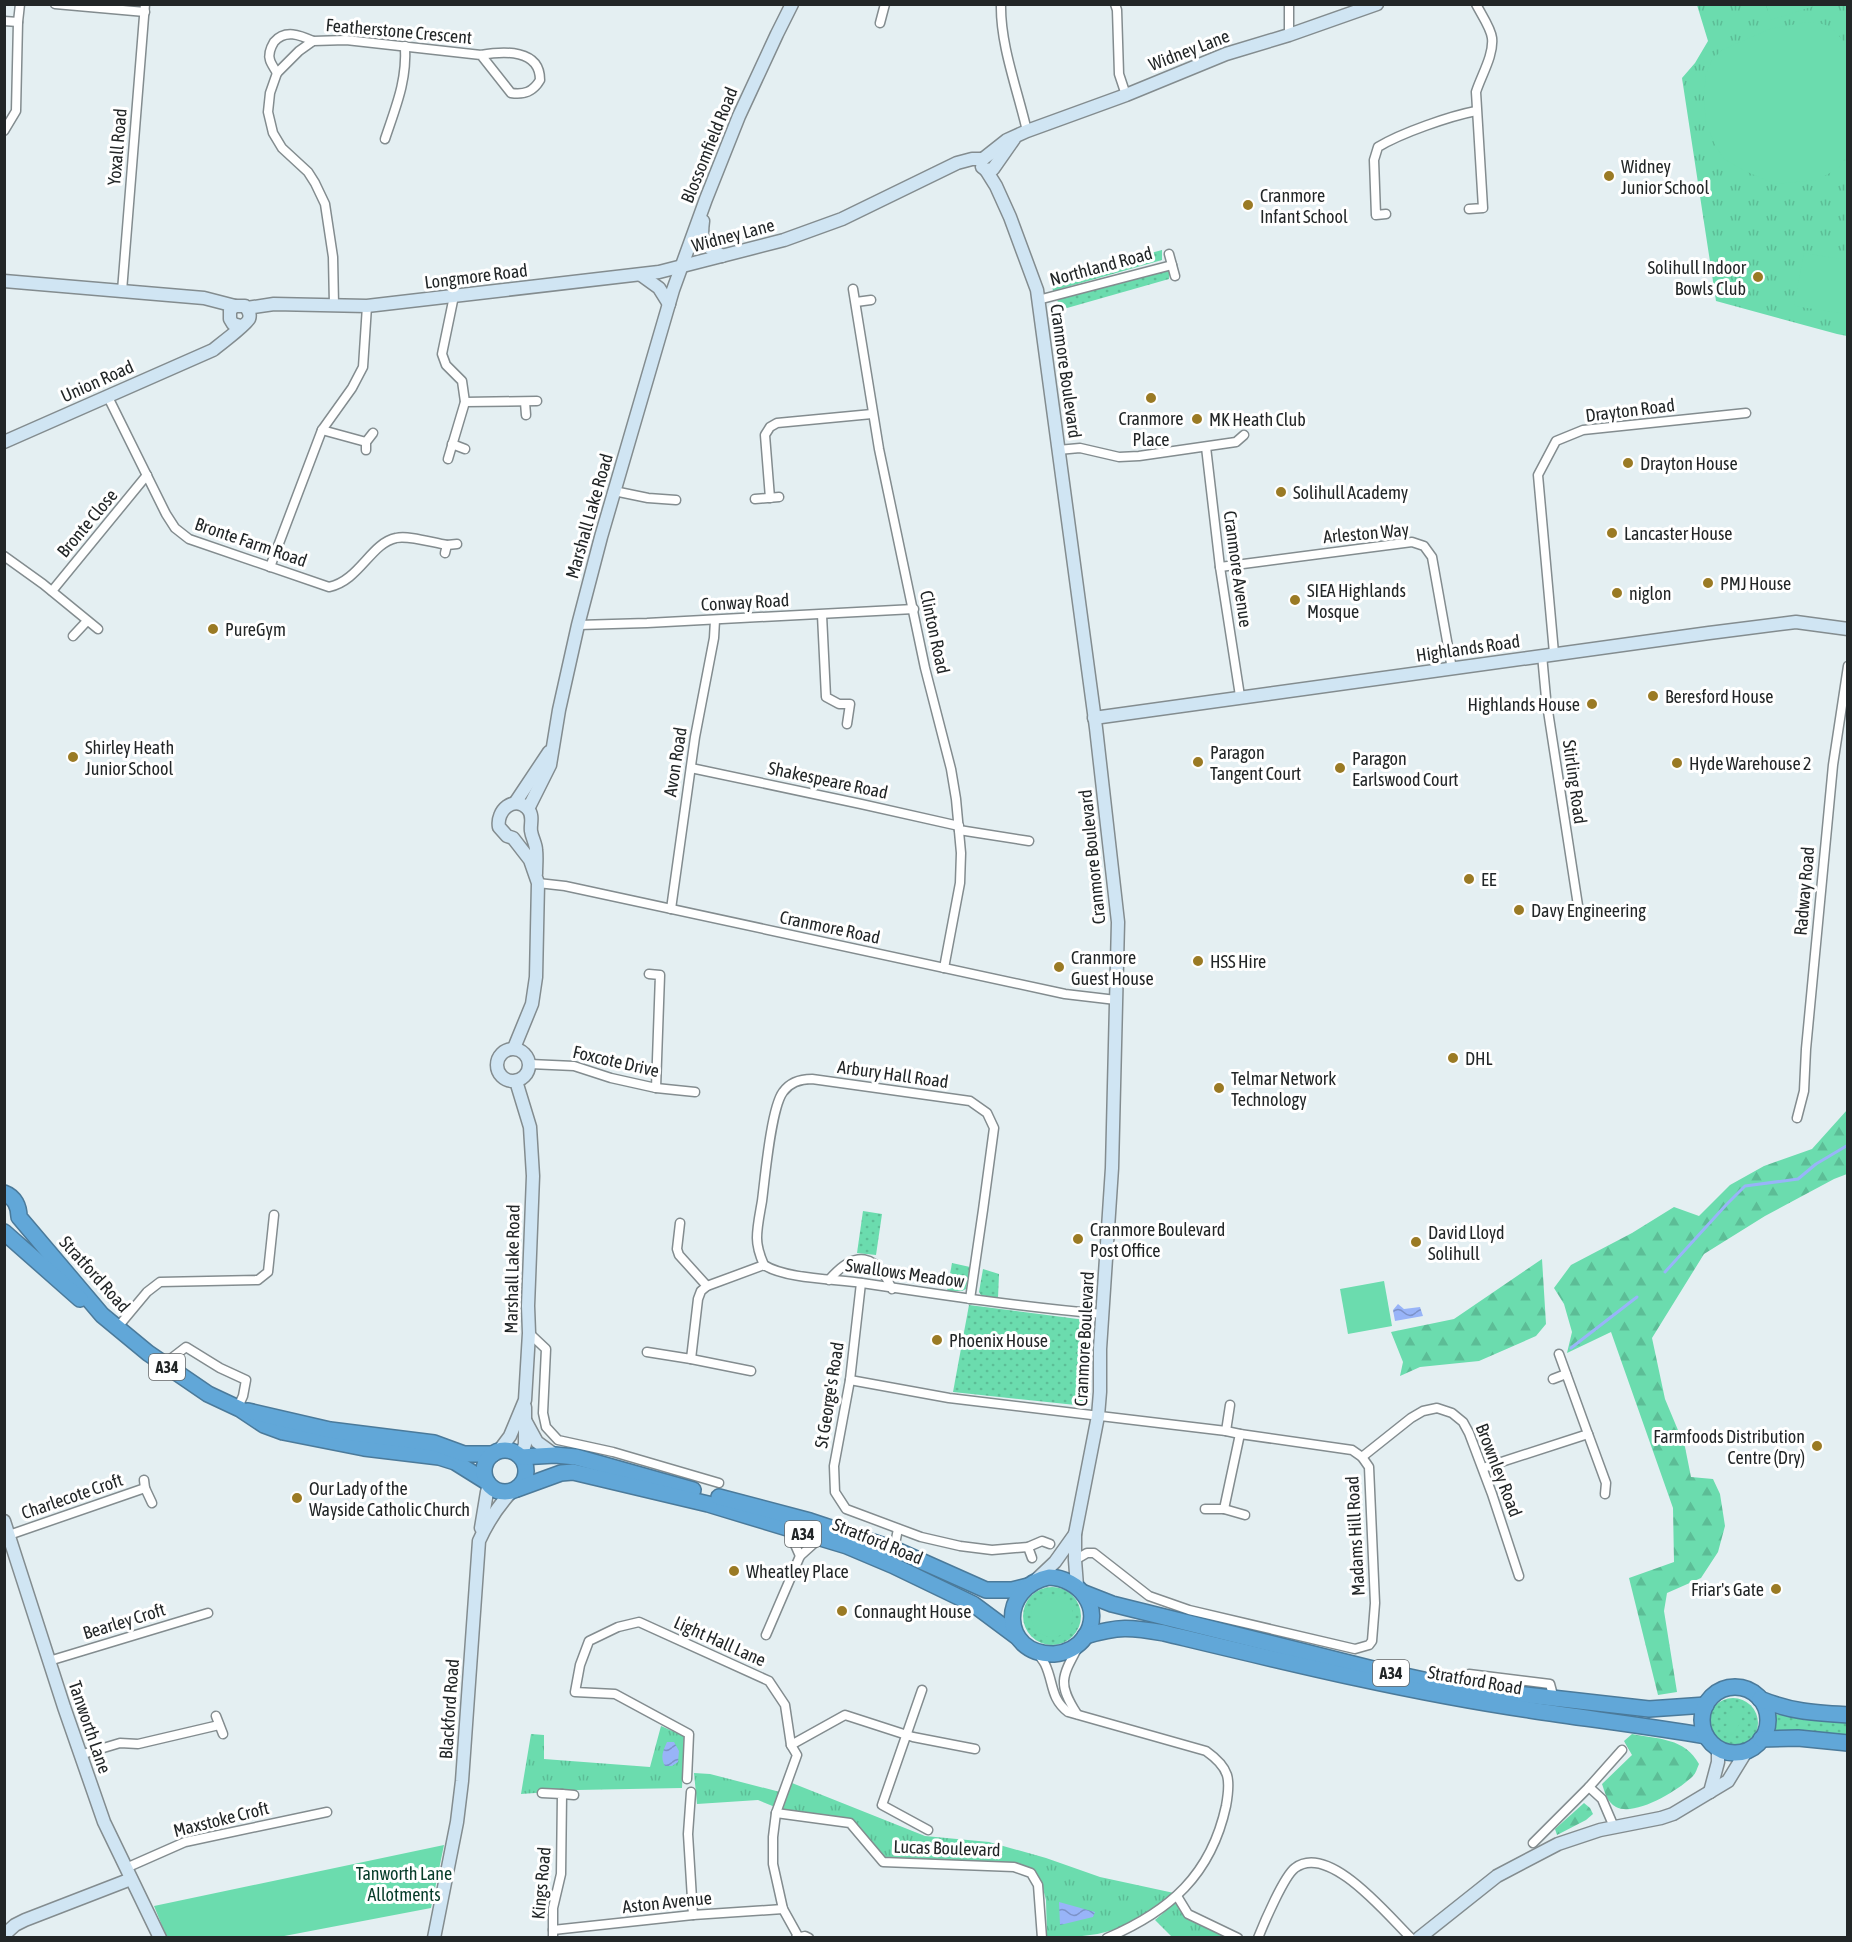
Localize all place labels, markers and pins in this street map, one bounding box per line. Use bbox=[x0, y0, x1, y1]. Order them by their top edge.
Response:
place label: Widney Junior School bbox=[1621, 156, 1709, 198]
marker: Widney Junior School bbox=[1602, 169, 1616, 183]
place label: Cranmore Infant School bbox=[1260, 185, 1348, 227]
marker: Cranmore Infant School bbox=[1241, 198, 1255, 212]
place label: Solihull Indoor Bowls Club bbox=[1648, 257, 1747, 299]
marker: Solihull Indoor Bowls Club bbox=[1751, 270, 1765, 284]
marker: Cranmore Place bbox=[1144, 391, 1158, 405]
place label: Cranmore Place bbox=[1118, 408, 1184, 450]
place label: MK Heath Club bbox=[1209, 409, 1306, 430]
marker: MK Heath Club bbox=[1190, 412, 1204, 426]
place label: Drayton House bbox=[1640, 453, 1738, 474]
marker: Drayton House bbox=[1621, 456, 1635, 470]
place label: Solihull Academy bbox=[1293, 482, 1408, 503]
marker: Solihull Academy bbox=[1274, 485, 1288, 499]
place label: Lancaster House bbox=[1624, 523, 1733, 544]
marker: Lancaster House bbox=[1605, 526, 1619, 540]
place label: PMJ House bbox=[1720, 573, 1791, 594]
marker: PMJ House bbox=[1701, 576, 1715, 590]
place label: SIEA Highlands Mosque bbox=[1307, 580, 1406, 622]
place label: niglon bbox=[1629, 583, 1671, 604]
marker: niglon bbox=[1610, 586, 1624, 600]
marker: SIEA Highlands Mosque bbox=[1288, 593, 1302, 607]
place label: PureGym bbox=[225, 619, 286, 640]
marker: PureGym bbox=[206, 622, 220, 636]
place label: Beresford House bbox=[1665, 686, 1773, 707]
marker: Beresford House bbox=[1646, 689, 1660, 703]
place label: Highlands House bbox=[1468, 694, 1580, 715]
marker: Highlands House bbox=[1585, 697, 1599, 711]
place label: Shirley Heath Junior School bbox=[85, 737, 174, 779]
place label: Paragon Tangent Court bbox=[1210, 742, 1301, 784]
place label: Paragon Earlswood Court bbox=[1352, 748, 1459, 790]
marker: Shirley Heath Junior School bbox=[66, 750, 80, 764]
place label: Hyde Warehouse 2 bbox=[1689, 753, 1812, 774]
marker: Paragon Tangent Court bbox=[1191, 755, 1205, 769]
marker: Hyde Warehouse 2 bbox=[1670, 756, 1684, 770]
marker: Paragon Earlswood Court bbox=[1333, 761, 1347, 775]
place label: EE bbox=[1481, 869, 1497, 890]
marker: EE bbox=[1462, 872, 1476, 886]
place label: Davy Engineering bbox=[1531, 900, 1646, 921]
marker: Davy Engineering bbox=[1512, 903, 1526, 917]
place label: Cranmore Guest House bbox=[1071, 947, 1154, 989]
place label: HSS Hire bbox=[1210, 951, 1266, 972]
marker: HSS Hire bbox=[1191, 954, 1205, 968]
marker: Cranmore Guest House bbox=[1052, 960, 1066, 974]
place label: DHL bbox=[1465, 1048, 1493, 1069]
marker: DHL bbox=[1446, 1051, 1460, 1065]
place label: Telmar Network Technology bbox=[1231, 1068, 1336, 1110]
marker: Telmar Network Technology bbox=[1212, 1081, 1226, 1095]
place label: Cranmore Boulevard Post Office bbox=[1090, 1219, 1225, 1261]
place label: David Lloyd Solihull bbox=[1428, 1222, 1505, 1264]
marker: Cranmore Boulevard Post Office bbox=[1071, 1232, 1085, 1246]
marker: David Lloyd Solihull bbox=[1409, 1235, 1423, 1249]
place label: Phoenix House bbox=[949, 1330, 1048, 1351]
marker: Phoenix House bbox=[930, 1333, 944, 1347]
place label: Farmfoods Distribution Centre (Dry) bbox=[1653, 1426, 1805, 1468]
marker: Farmfoods Distribution Centre (Dry) bbox=[1810, 1439, 1824, 1453]
place label: Our Lady of the Wayside Catholic Church bbox=[309, 1478, 470, 1520]
marker: Our Lady of the Wayside Catholic Church bbox=[290, 1491, 304, 1505]
place label: Wheatley Place bbox=[746, 1561, 849, 1582]
marker: Wheatley Place bbox=[727, 1564, 741, 1578]
place label: Friar's Gate bbox=[1691, 1579, 1764, 1600]
marker: Friar's Gate bbox=[1769, 1582, 1783, 1596]
place label: Connaught House bbox=[854, 1601, 971, 1622]
marker: Connaught House bbox=[835, 1604, 849, 1618]

